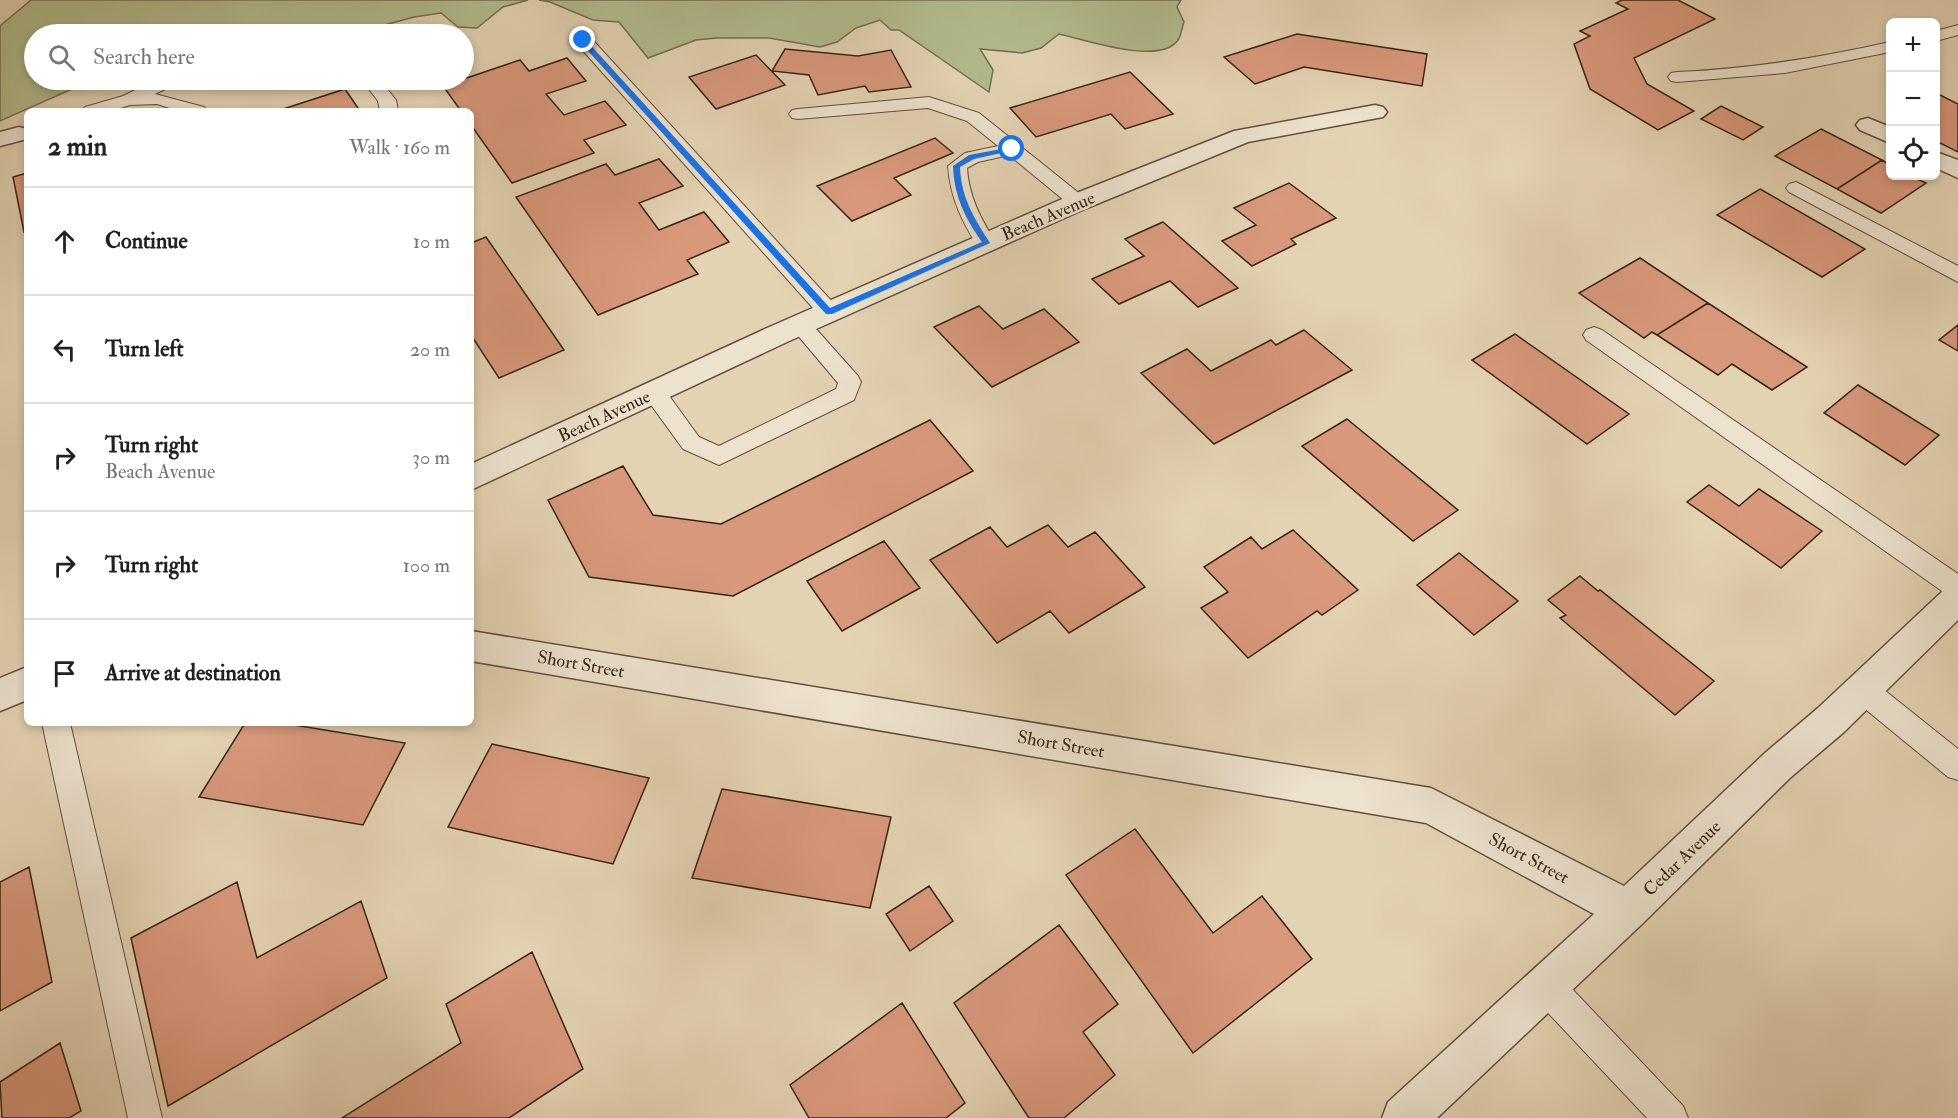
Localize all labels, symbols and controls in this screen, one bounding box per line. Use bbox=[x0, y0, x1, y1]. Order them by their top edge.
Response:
map controls bbox=[1886, 18, 1940, 180]
button: + bbox=[1886, 18, 1940, 72]
search box bbox=[24, 24, 474, 90]
route end bbox=[569, 26, 595, 52]
icon: search bbox=[45, 41, 78, 74]
text: Search here bbox=[93, 43, 195, 71]
button: − bbox=[1886, 72, 1940, 126]
button: locate bbox=[1886, 126, 1940, 180]
text: 2 min bbox=[48, 131, 107, 163]
text: Walk · 160 m bbox=[349, 135, 450, 160]
route start bbox=[998, 135, 1024, 161]
street label: Beach Avenue bbox=[998, 186, 1099, 246]
icon: ahead bbox=[48, 225, 81, 258]
text: Continue bbox=[105, 227, 188, 255]
text: 10 m bbox=[413, 229, 450, 254]
icon: left bbox=[48, 333, 81, 366]
text: Turn left bbox=[105, 335, 184, 363]
text: 20 m bbox=[410, 337, 450, 362]
street label: Beach Avenue bbox=[554, 385, 655, 448]
text: Turn right bbox=[105, 431, 198, 459]
icon: right bbox=[48, 441, 81, 474]
text: 30 m bbox=[412, 445, 450, 470]
text: Beach Avenue bbox=[105, 459, 215, 484]
icon: right bbox=[48, 549, 81, 582]
text: Turn right bbox=[105, 551, 198, 579]
text: 100 m bbox=[403, 553, 450, 578]
street label: Short Street bbox=[536, 646, 626, 683]
icon: arrive bbox=[48, 657, 81, 690]
text: Arrive at destination bbox=[105, 659, 281, 687]
street label: Short Street bbox=[1016, 726, 1106, 763]
street label: Cedar Avenue bbox=[1639, 815, 1726, 901]
street label: Short Street bbox=[1485, 828, 1573, 889]

